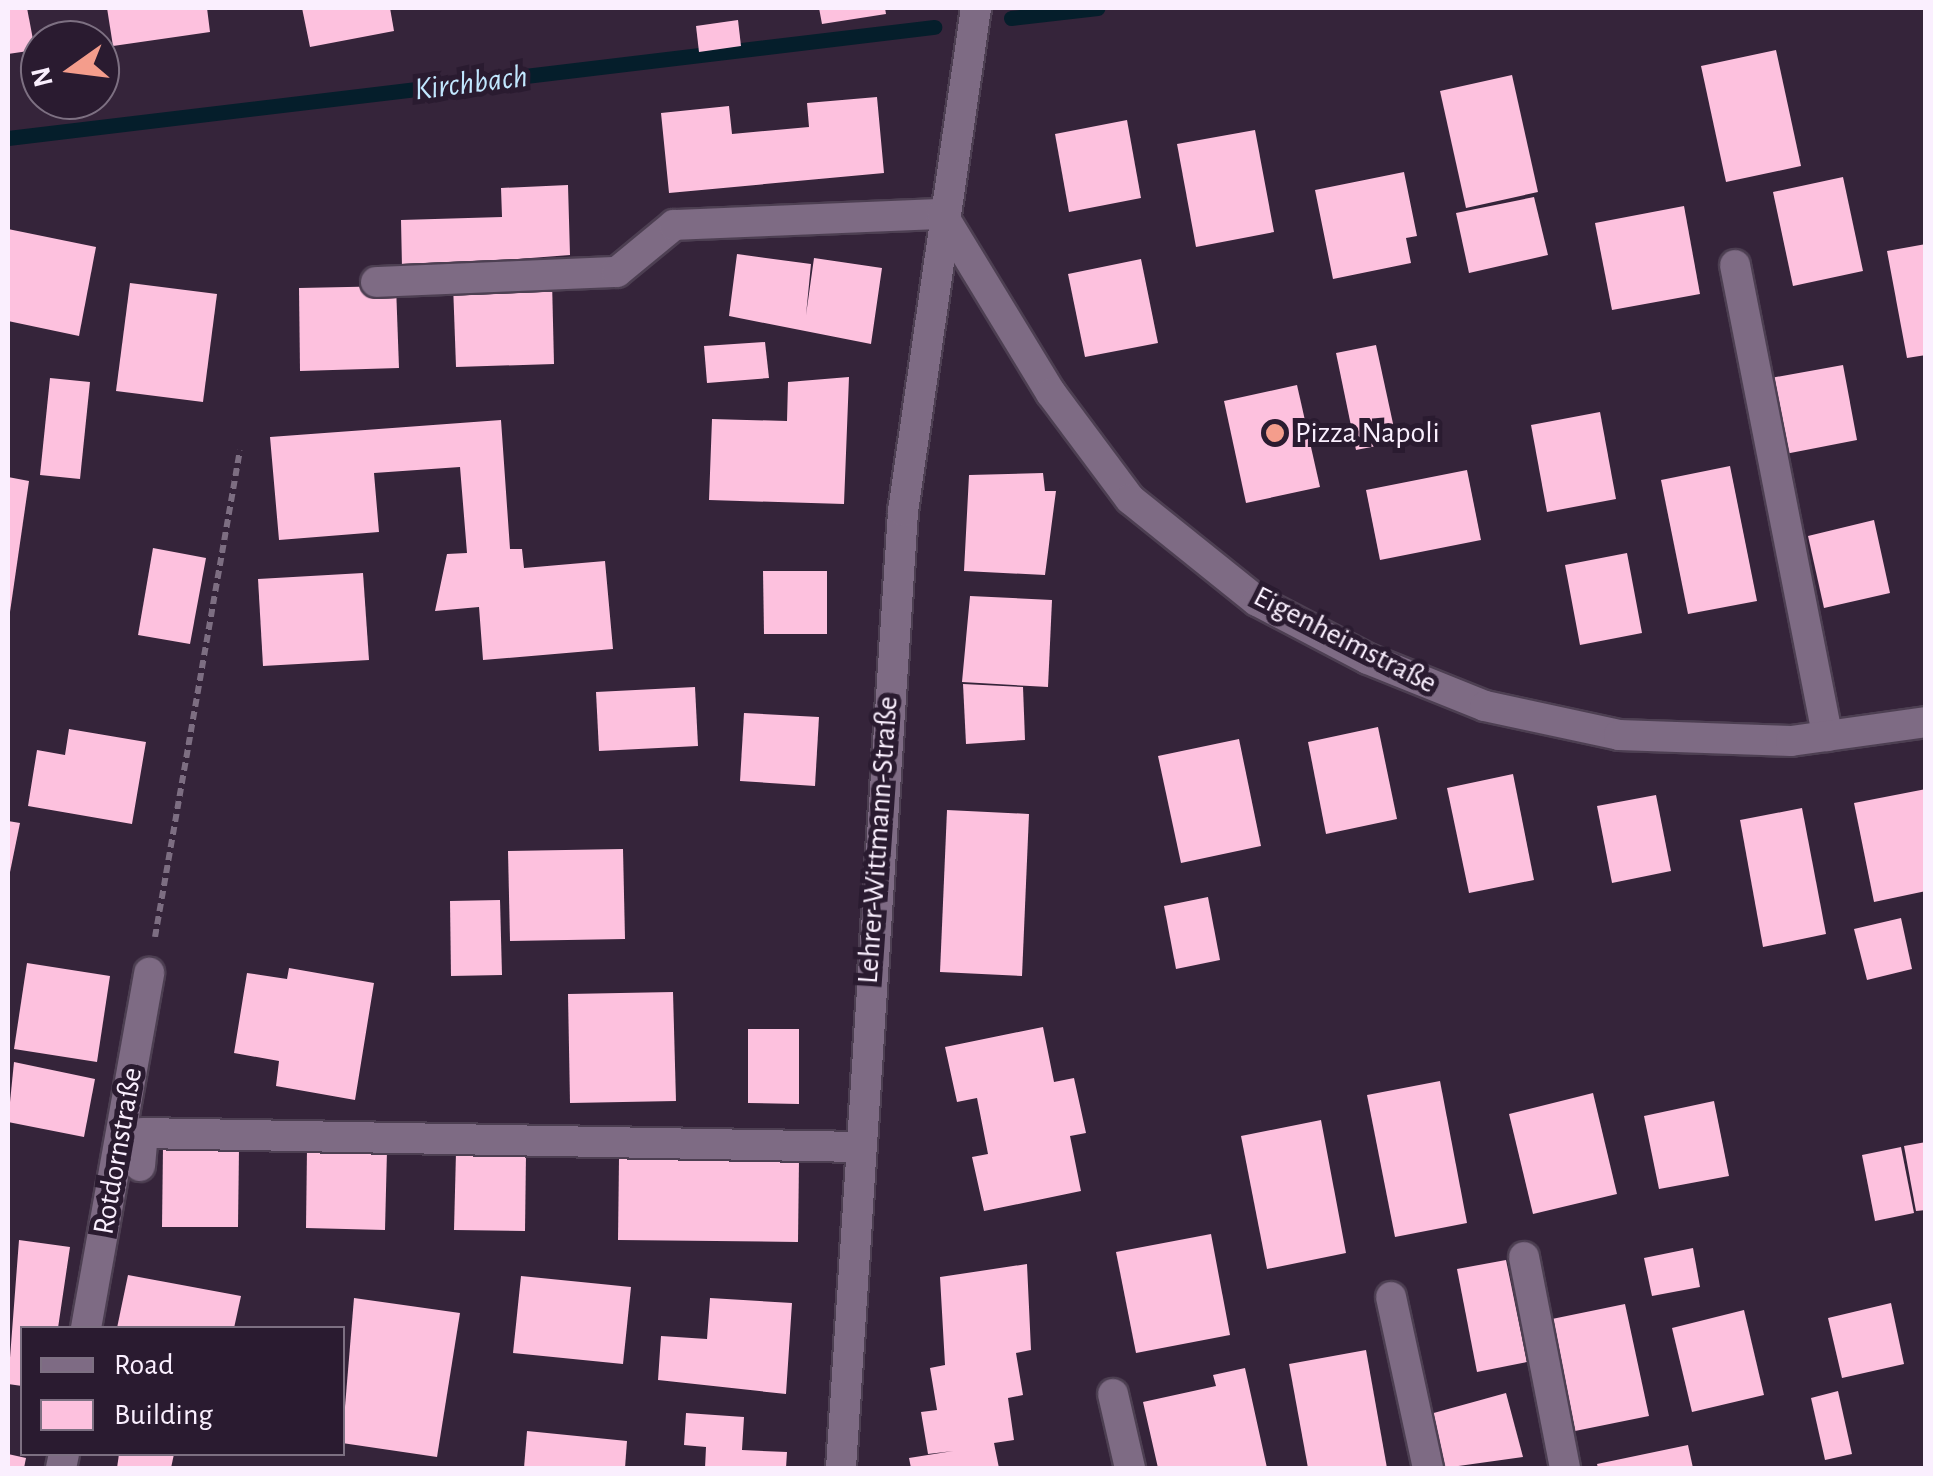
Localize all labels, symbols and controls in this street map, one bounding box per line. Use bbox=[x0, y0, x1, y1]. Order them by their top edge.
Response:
north arrow bbox=[20, 20, 120, 120]
water label: Kirchbach bbox=[412, 57, 530, 109]
text: N bbox=[27, 64, 59, 90]
place label: Pizza Napoli bbox=[1295, 415, 1440, 451]
marker: Pizza Napoli bbox=[1264, 422, 1286, 444]
street label: Eigenheimstraße bbox=[1247, 578, 1443, 702]
street label: Lehrer-Wittmann-Straße bbox=[850, 695, 906, 985]
street label: Rotdornstraße bbox=[86, 1065, 150, 1237]
legend bbox=[20, 1326, 345, 1456]
text: Road bbox=[114, 1350, 174, 1380]
text: Building bbox=[114, 1400, 213, 1430]

